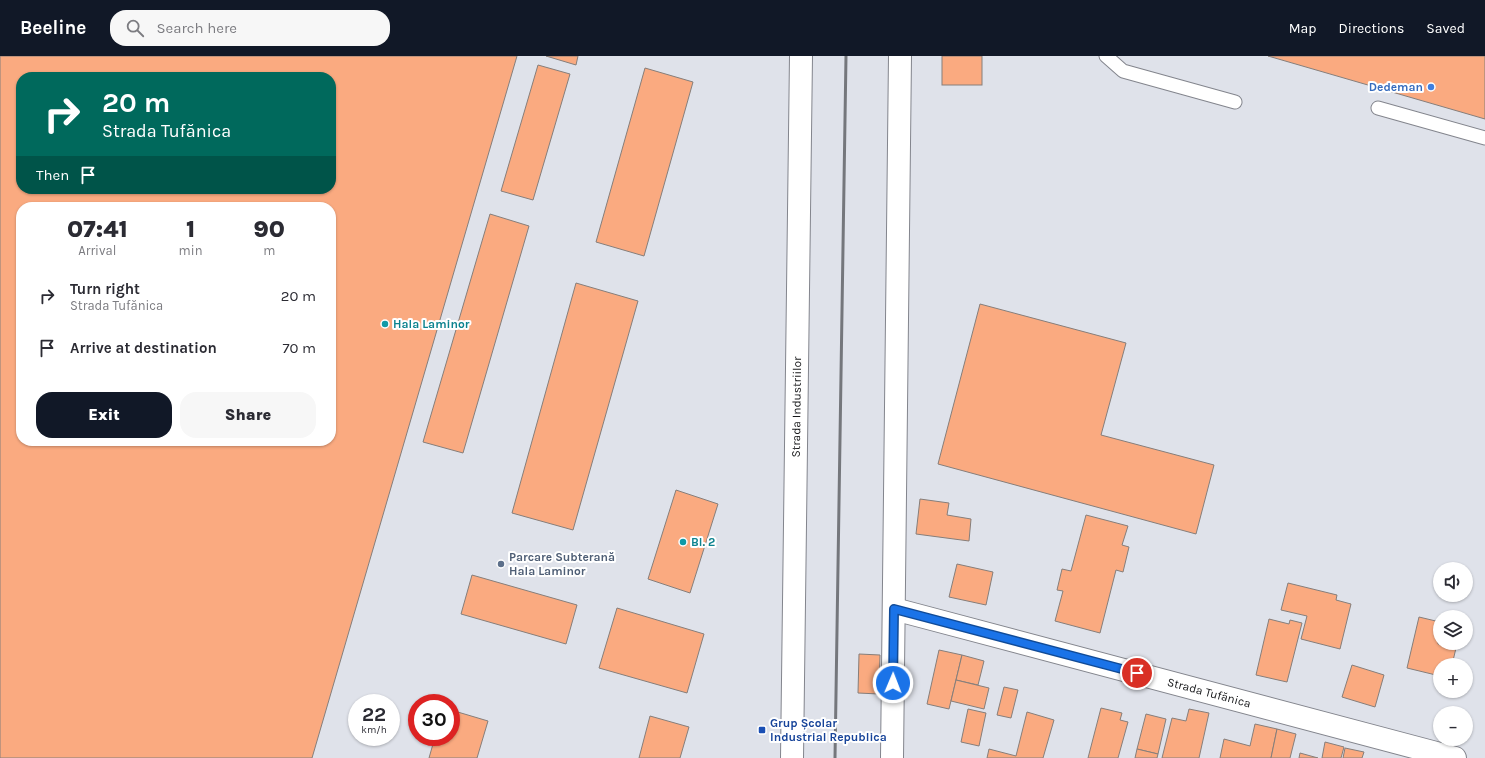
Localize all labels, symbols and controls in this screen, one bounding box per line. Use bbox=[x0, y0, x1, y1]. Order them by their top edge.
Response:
search box bbox=[110, 10, 390, 46]
text: Beeline bbox=[20, 17, 86, 39]
icon: search bbox=[124, 17, 146, 39]
text: Search here bbox=[156, 19, 237, 37]
text: Map bbox=[1289, 20, 1317, 37]
text: Directions bbox=[1339, 20, 1404, 37]
text: Saved bbox=[1426, 20, 1465, 37]
place label: Dedeman bbox=[1369, 80, 1423, 94]
marker: Dedeman bbox=[1426, 82, 1436, 92]
text: 20 m bbox=[102, 86, 170, 119]
icon: right bbox=[36, 88, 88, 140]
text: Strada Tufănica bbox=[102, 120, 231, 142]
icon: arrive bbox=[77, 164, 99, 186]
text: Then bbox=[36, 166, 69, 184]
text: 07:41 bbox=[67, 215, 128, 243]
text: 1 bbox=[186, 215, 195, 243]
text: 90 bbox=[253, 215, 285, 243]
text: Arrival bbox=[78, 243, 116, 258]
text: min bbox=[179, 243, 202, 258]
text: m bbox=[263, 243, 275, 258]
text: Turn right bbox=[70, 280, 140, 298]
icon: right bbox=[36, 285, 58, 307]
text: 20 m bbox=[281, 287, 316, 305]
text: Strada Tufănica bbox=[70, 298, 163, 313]
place label: Hala Laminor bbox=[393, 317, 470, 331]
marker: Hala Laminor bbox=[380, 319, 390, 329]
icon: arrive bbox=[36, 337, 58, 359]
text: Arrive at destination bbox=[70, 339, 217, 357]
text: 70 m bbox=[282, 339, 316, 357]
street label: Strada Industriilor bbox=[789, 356, 804, 458]
button: Exit bbox=[36, 392, 172, 438]
button: Share bbox=[180, 392, 316, 438]
place label: Bl. 2 bbox=[691, 535, 715, 549]
marker: Bl. 2 bbox=[678, 537, 688, 547]
place label: Parcare Subterană Hala Laminor bbox=[509, 550, 615, 578]
marker: Parcare Subterană Hala Laminor bbox=[496, 559, 506, 569]
map controls bbox=[1433, 562, 1473, 746]
button: sound bbox=[1433, 562, 1473, 602]
button: layers bbox=[1433, 610, 1473, 650]
pin bbox=[1120, 656, 1154, 690]
button: + bbox=[1433, 658, 1473, 698]
position arrow bbox=[872, 662, 914, 704]
icon: arrive bbox=[1126, 662, 1148, 684]
street label: Strada Tufănica bbox=[1166, 675, 1253, 711]
speed limit sign: 30 bbox=[408, 694, 460, 746]
text: 22 bbox=[362, 703, 386, 726]
button: − bbox=[1433, 706, 1473, 746]
place label: Grup Școlar Industrial Republica bbox=[770, 716, 887, 744]
text: km/h bbox=[361, 724, 387, 736]
marker: Grup Școlar Industrial Republica bbox=[757, 725, 767, 735]

